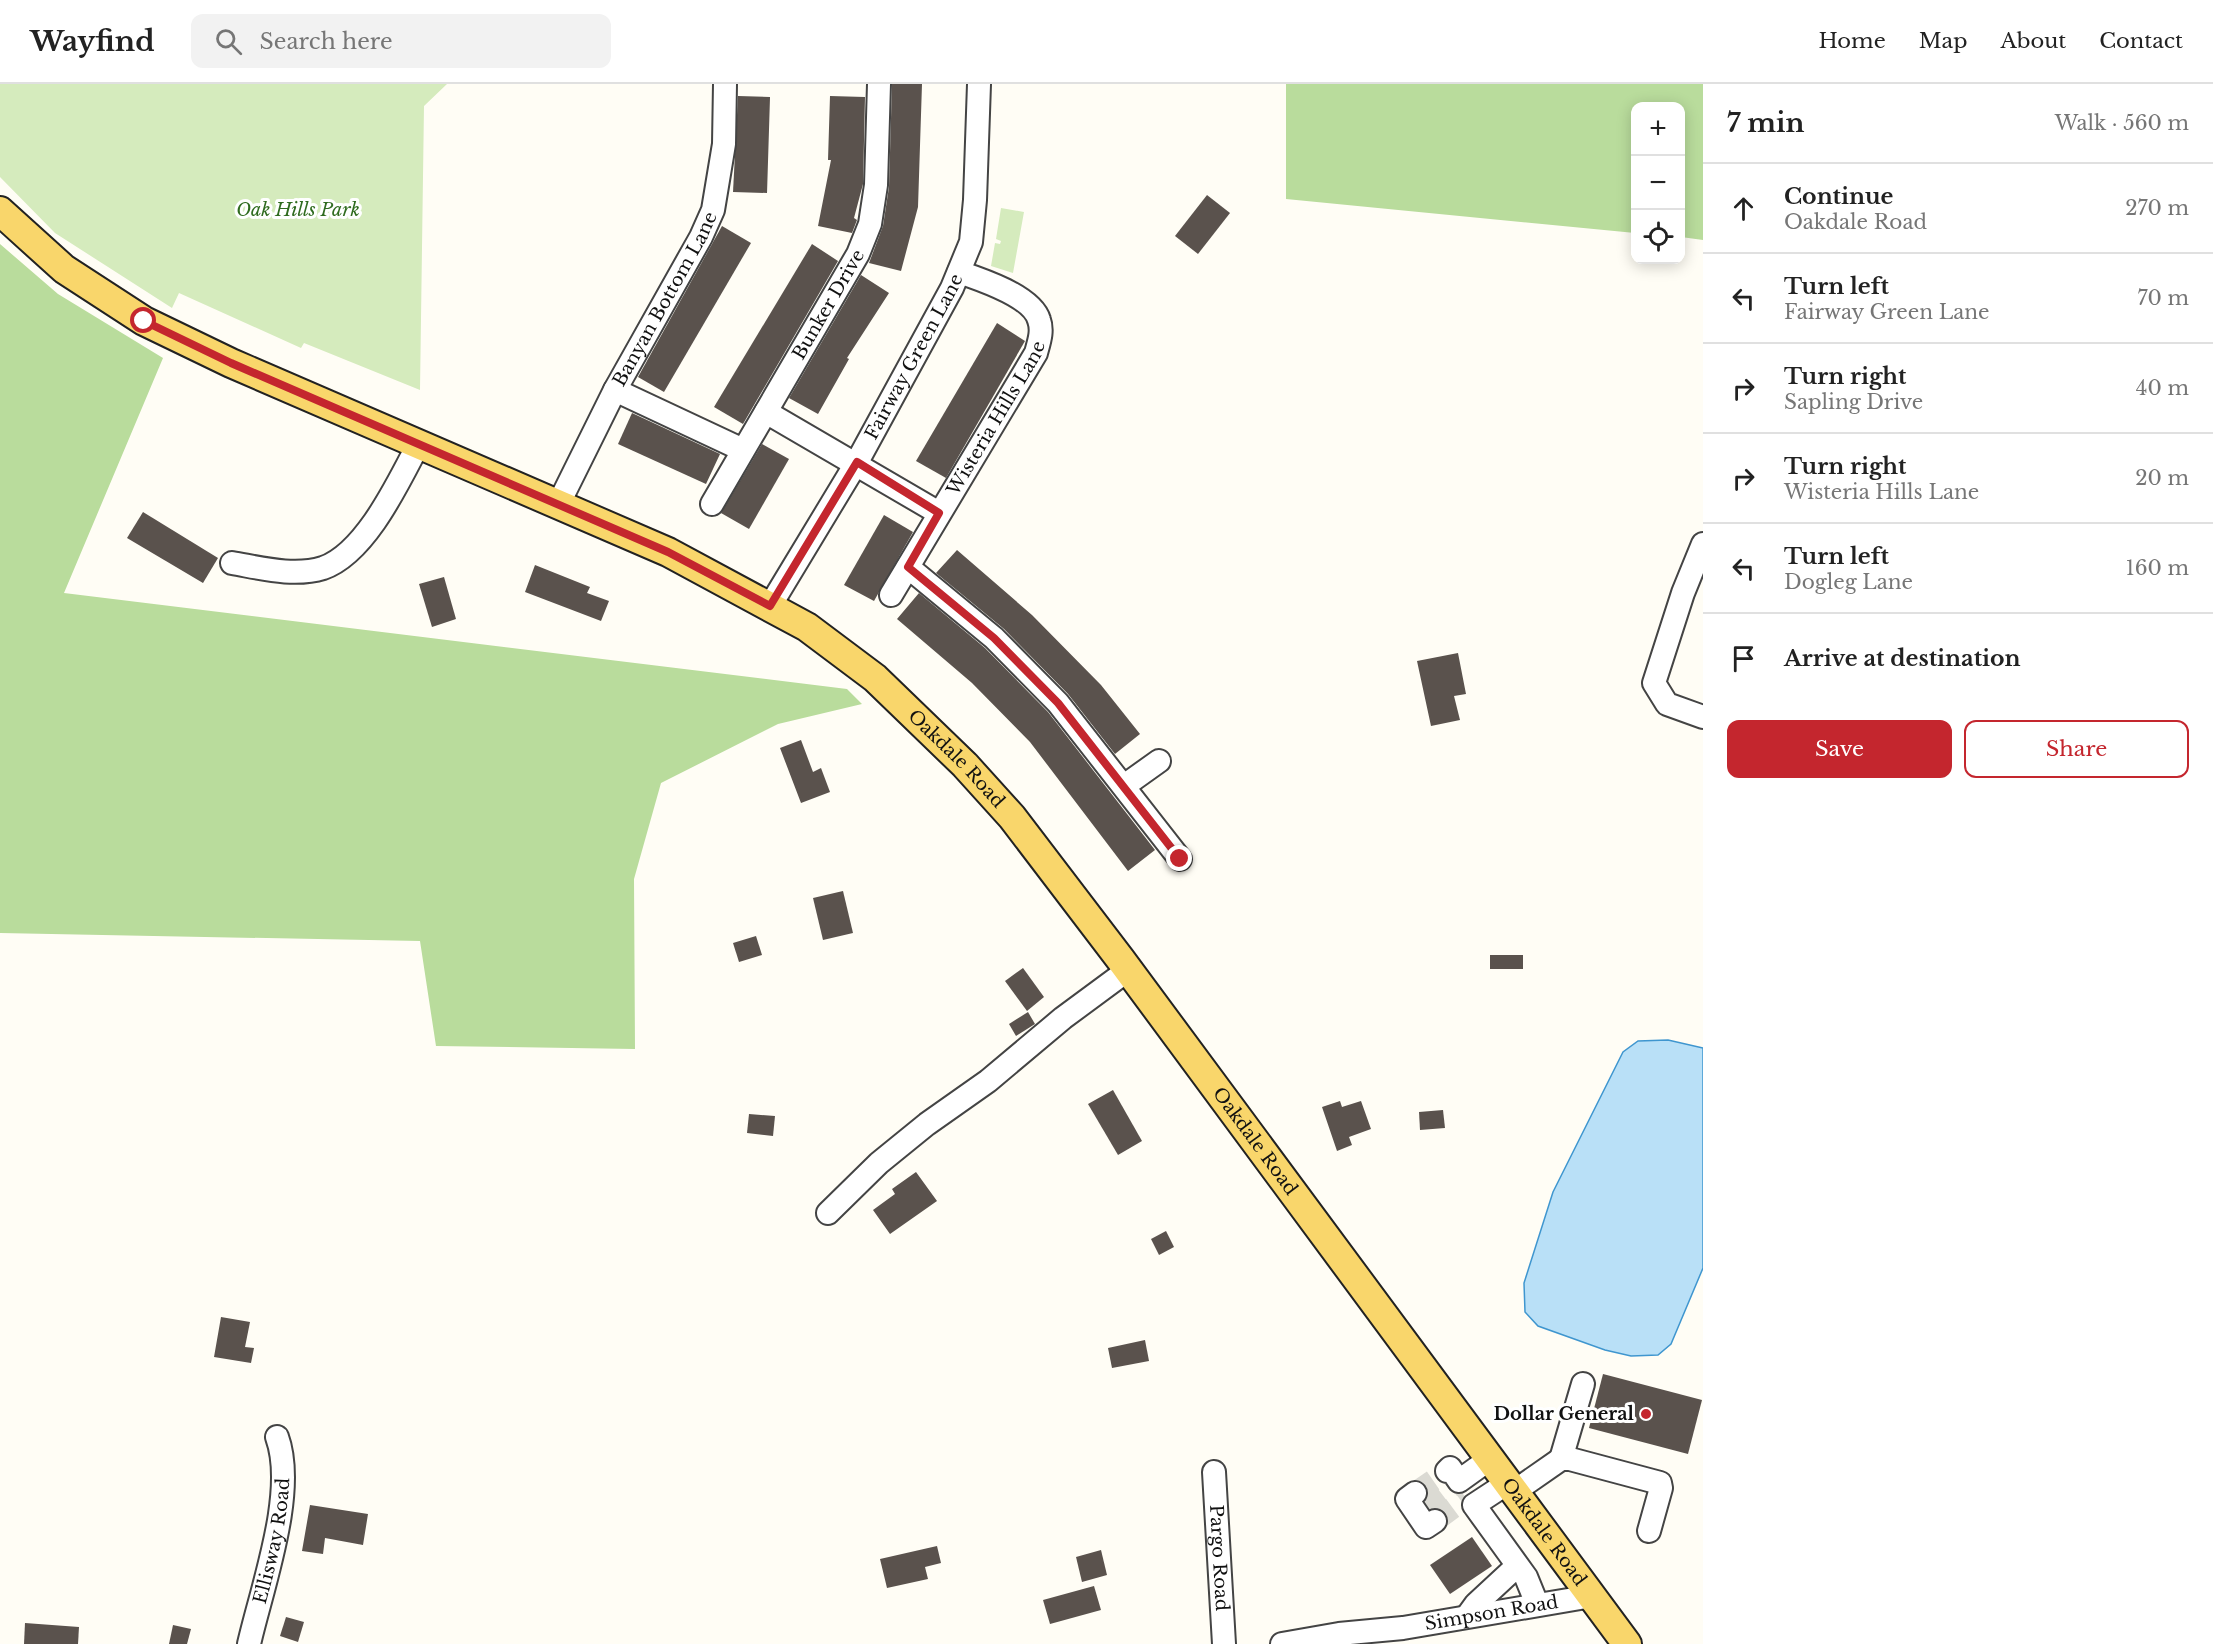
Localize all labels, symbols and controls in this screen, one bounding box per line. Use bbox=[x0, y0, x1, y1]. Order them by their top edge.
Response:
search box bbox=[191, 14, 611, 68]
text: Wayfind bbox=[30, 24, 155, 59]
icon: search bbox=[212, 25, 245, 58]
text: Search here bbox=[260, 28, 393, 55]
text: Home bbox=[1819, 28, 1886, 54]
text: Map bbox=[1919, 28, 1967, 54]
text: About bbox=[2000, 28, 2066, 54]
text: Contact bbox=[2099, 28, 2183, 54]
map controls bbox=[1631, 102, 1685, 264]
button: + bbox=[1631, 102, 1685, 156]
text: 7 min bbox=[1727, 107, 1804, 139]
text: Walk · 560 m bbox=[2055, 111, 2189, 135]
button: − bbox=[1631, 156, 1685, 210]
text: Continue bbox=[1784, 183, 1893, 210]
icon: ahead bbox=[1727, 192, 1760, 225]
text: 270 m bbox=[2125, 196, 2189, 220]
park label: Oak Hills Park bbox=[236, 199, 360, 221]
street label: Banyan Bottom Lane bbox=[608, 208, 722, 390]
button: locate bbox=[1631, 210, 1685, 264]
text: Oakdale Road bbox=[1784, 210, 1927, 234]
street label: Bunker Drive bbox=[788, 246, 869, 364]
street label: Fairway Green Lane bbox=[860, 271, 968, 443]
text: Turn left bbox=[1784, 273, 1889, 300]
icon: left bbox=[1727, 282, 1760, 315]
text: 70 m bbox=[2137, 286, 2189, 310]
text: Fairway Green Lane bbox=[1784, 300, 1990, 324]
route start bbox=[130, 307, 156, 333]
street label: Wisteria Hills Lane bbox=[942, 339, 1050, 500]
text: Turn right bbox=[1784, 363, 1906, 390]
icon: right bbox=[1727, 372, 1760, 405]
text: 40 m bbox=[2136, 376, 2189, 400]
text: Sapling Drive bbox=[1784, 390, 1923, 414]
text: Turn right bbox=[1784, 453, 1906, 480]
icon: right bbox=[1727, 462, 1760, 495]
text: 20 m bbox=[2135, 466, 2189, 490]
text: Wisteria Hills Lane bbox=[1784, 480, 1979, 504]
text: Turn left bbox=[1784, 543, 1889, 570]
icon: left bbox=[1727, 552, 1760, 585]
text: 160 m bbox=[2126, 556, 2189, 580]
text: Dogleg Lane bbox=[1784, 570, 1913, 594]
icon: arrive bbox=[1727, 642, 1760, 675]
text: Arrive at destination bbox=[1784, 645, 2021, 672]
street label: Oakdale Road bbox=[903, 705, 1009, 812]
button: Save bbox=[1727, 720, 1952, 778]
button: Share bbox=[1964, 720, 2189, 778]
route end bbox=[1166, 845, 1192, 871]
street label: Oakdale Road bbox=[1208, 1083, 1302, 1200]
place label: Dollar General bbox=[1493, 1403, 1635, 1425]
marker: Dollar General bbox=[1639, 1407, 1653, 1421]
street label: Oakdale Road bbox=[1497, 1474, 1591, 1590]
street label: Ellisway Road bbox=[249, 1478, 294, 1606]
street label: Pargo Road bbox=[1205, 1504, 1233, 1612]
street label: Simpson Road bbox=[1423, 1591, 1560, 1635]

